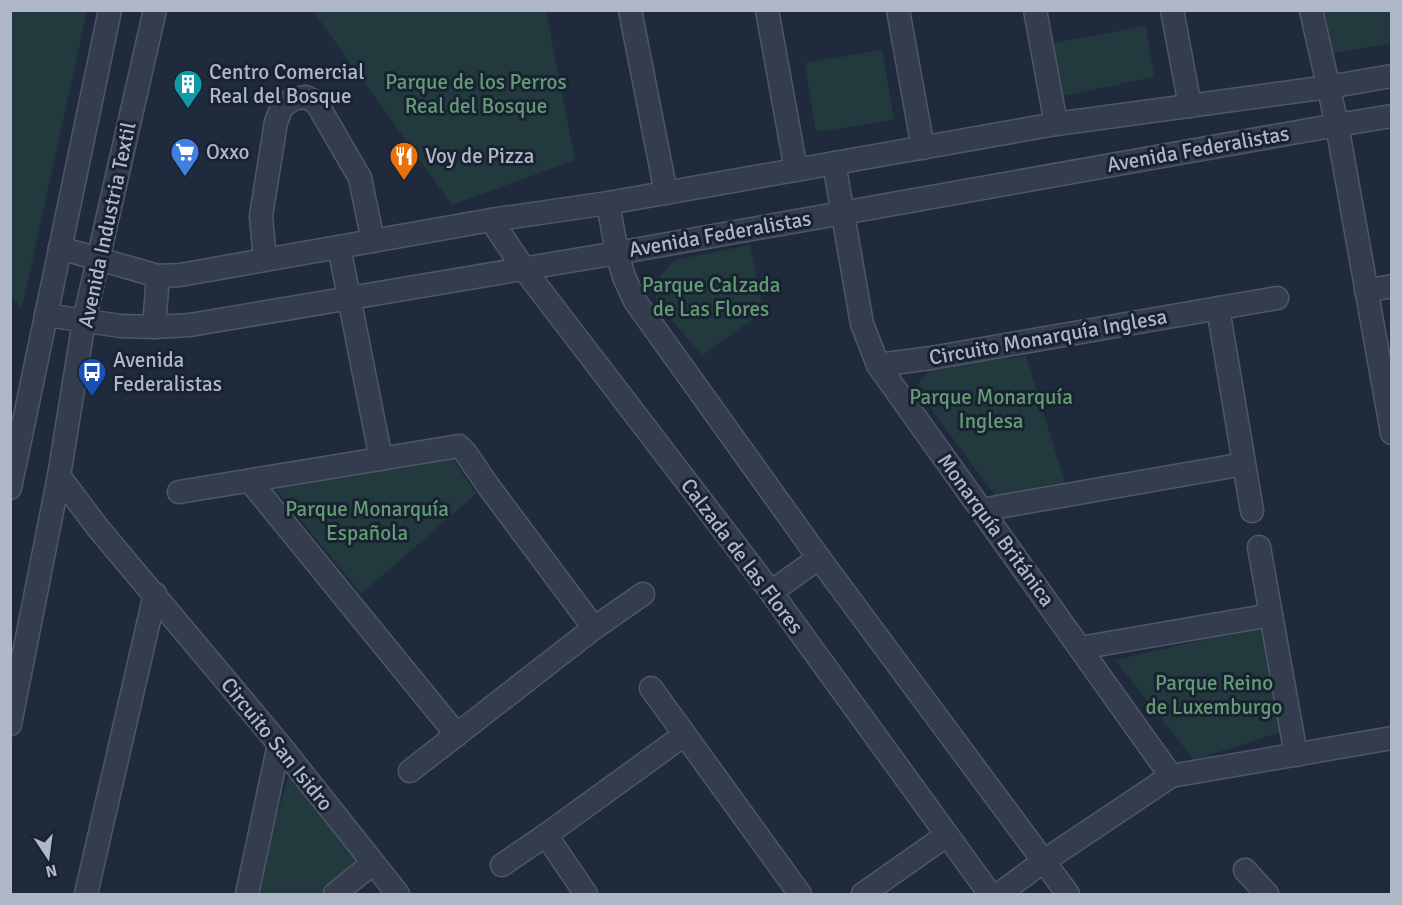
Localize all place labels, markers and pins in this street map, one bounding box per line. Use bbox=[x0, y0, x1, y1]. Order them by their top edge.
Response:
place label: Centro Comercial Real del Bosque bbox=[209, 59, 364, 109]
building icon: Centro Comercial Real del Bosque bbox=[172, 68, 204, 110]
supermarket icon: Oxxo bbox=[169, 136, 201, 178]
place label: Oxxo bbox=[206, 139, 249, 165]
restaurant icon: Voy de Pizza bbox=[388, 140, 420, 182]
place label: Voy de Pizza bbox=[425, 143, 534, 169]
place label: Avenida Federalistas bbox=[113, 347, 222, 397]
bus stop icon: Avenida Federalistas bbox=[76, 356, 108, 398]

